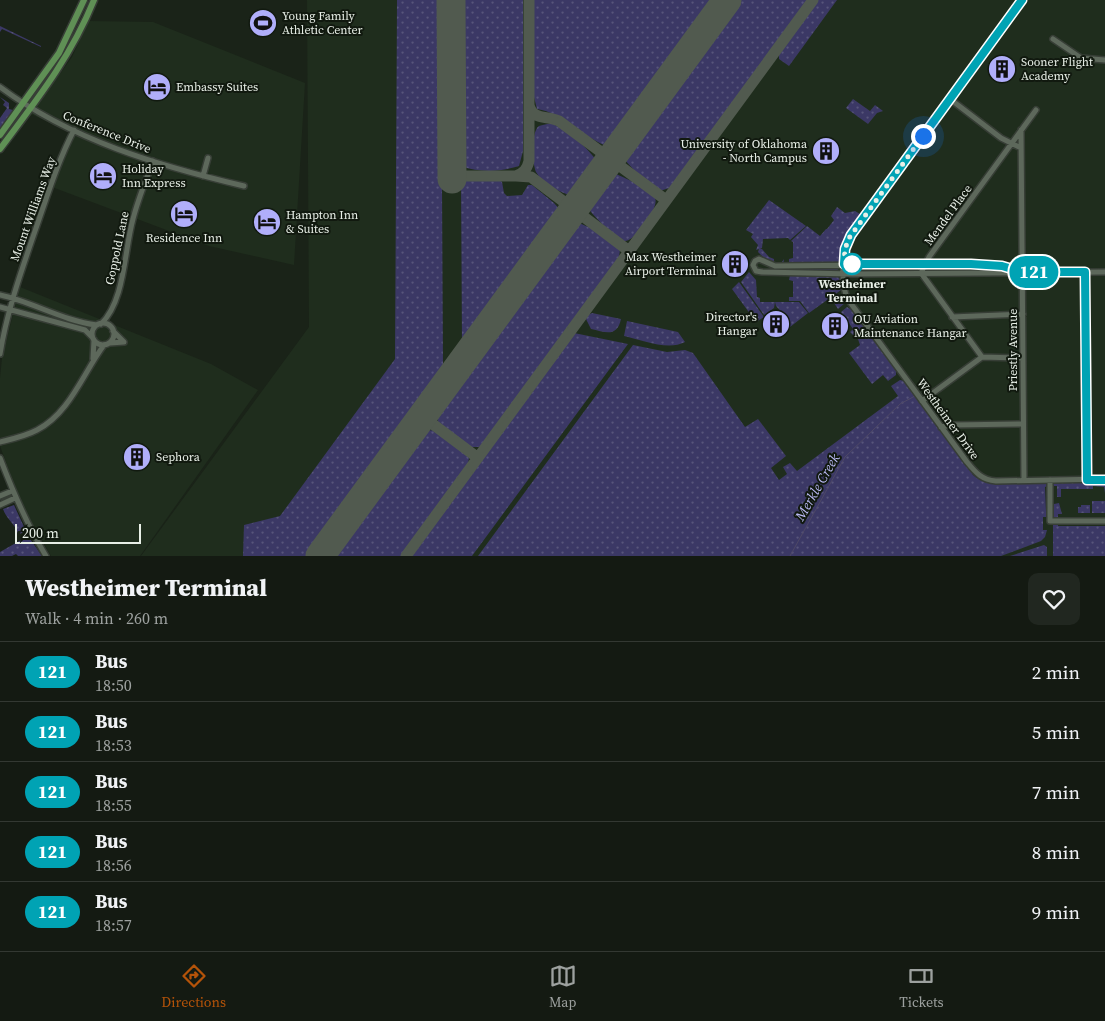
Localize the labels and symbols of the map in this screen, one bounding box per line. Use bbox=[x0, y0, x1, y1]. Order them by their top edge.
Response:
sports icon: Young Family Athletic Center bbox=[248, 8, 278, 38]
place label: Young Family Athletic Center bbox=[282, 8, 363, 38]
building icon: Sooner Flight Academy bbox=[987, 54, 1017, 84]
place label: Sooner Flight Academy bbox=[1021, 54, 1093, 84]
hotel icon: Embassy Suites bbox=[142, 72, 172, 102]
place label: Embassy Suites bbox=[176, 79, 258, 95]
street label: Conference Drive bbox=[61, 107, 153, 157]
your location bbox=[911, 124, 936, 149]
place label: University of Oklahoma - North Campus bbox=[680, 136, 808, 166]
building icon: University of Oklahoma - North Campus bbox=[811, 136, 841, 166]
street label: Mount Williams Way bbox=[7, 154, 60, 264]
hotel icon: Holiday Inn Express bbox=[88, 161, 118, 191]
place label: Holiday Inn Express bbox=[122, 161, 186, 191]
street label: Mendel Place bbox=[920, 181, 976, 249]
hotel icon: Residence Inn bbox=[169, 199, 199, 229]
hotel icon: Hampton Inn & Suites bbox=[252, 207, 282, 237]
place label: Hampton Inn & Suites bbox=[286, 207, 358, 237]
street label: Goppold Lane bbox=[101, 210, 133, 286]
place label: Residence Inn bbox=[146, 230, 222, 246]
place label: Max Westheimer Airport Terminal bbox=[625, 249, 716, 279]
building icon: Max Westheimer Airport Terminal bbox=[720, 249, 750, 279]
marker: Westheimer Terminal bbox=[841, 253, 863, 275]
line badge: 121 bbox=[1005, 256, 1063, 288]
place label: Westheimer Terminal bbox=[819, 276, 886, 306]
place label: Director's Hangar bbox=[705, 309, 757, 339]
building icon: Director's Hangar bbox=[761, 309, 791, 339]
street label: Priestly Avenue bbox=[1005, 309, 1021, 391]
building icon: OU Aviation Maintenance Hangar bbox=[820, 311, 850, 341]
place label: OU Aviation Maintenance Hangar bbox=[854, 311, 967, 341]
street label: Westheimer Drive bbox=[913, 375, 983, 463]
building icon: Sephora bbox=[122, 442, 152, 472]
place label: Sephora bbox=[156, 449, 201, 465]
water label: Merkle Creek bbox=[789, 449, 844, 525]
scale bar bbox=[15, 521, 141, 544]

